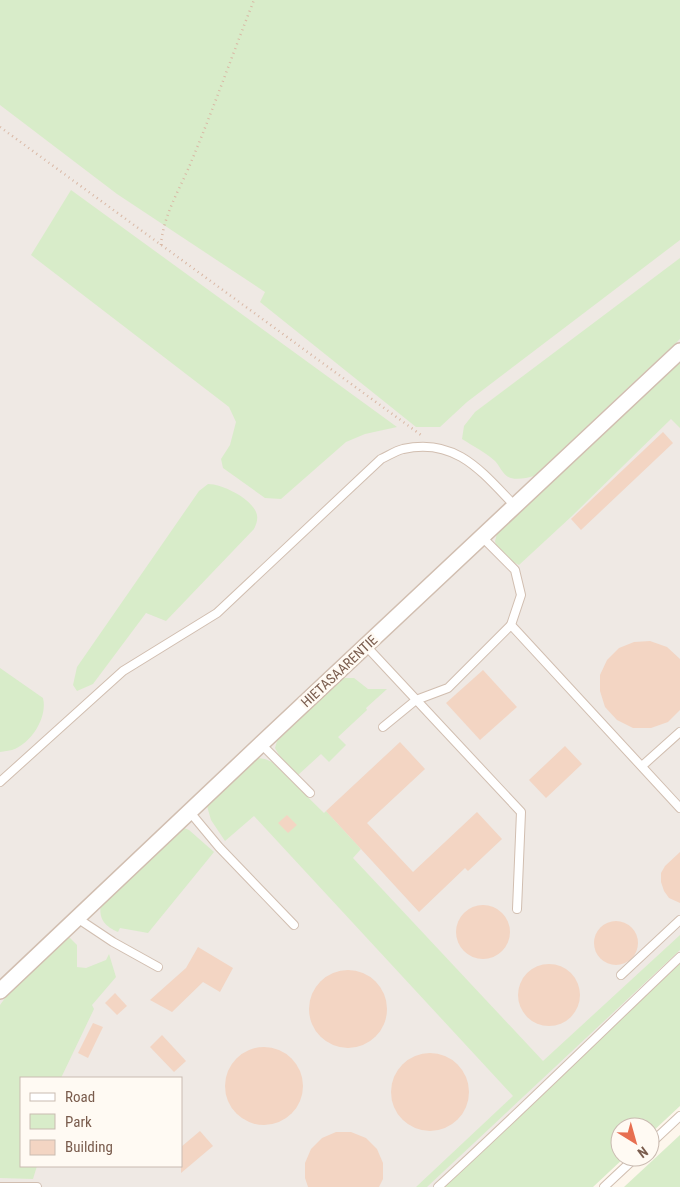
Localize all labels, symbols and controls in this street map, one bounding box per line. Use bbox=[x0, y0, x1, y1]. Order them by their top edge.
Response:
street label: HIETASAARENTIE bbox=[298, 632, 380, 710]
legend bbox=[20, 1077, 182, 1167]
text: Road bbox=[65, 1088, 95, 1106]
text: Park bbox=[65, 1113, 92, 1131]
north arrow bbox=[610, 1117, 660, 1167]
text: Building bbox=[65, 1138, 113, 1156]
text: N bbox=[635, 1143, 651, 1161]

